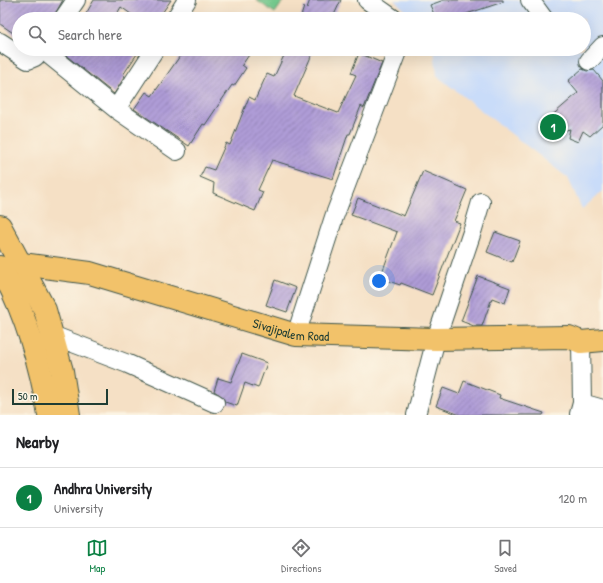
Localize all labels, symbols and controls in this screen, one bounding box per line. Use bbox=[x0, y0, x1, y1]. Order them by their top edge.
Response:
search box bbox=[12, 12, 591, 56]
icon: search bbox=[26, 23, 48, 45]
text: Search here bbox=[58, 24, 122, 45]
pin: 1 bbox=[540, 112, 566, 142]
your location bbox=[369, 271, 389, 291]
street label: Sivajipalem Road bbox=[251, 314, 329, 345]
scale bar bbox=[12, 387, 108, 406]
text: 50 m bbox=[18, 389, 38, 403]
text: Nearby bbox=[16, 430, 59, 453]
text: Andhra University bbox=[54, 478, 152, 499]
text: 1 bbox=[27, 489, 31, 507]
text: 120 m bbox=[559, 489, 587, 507]
text: University bbox=[54, 499, 103, 517]
tab: Map bbox=[86, 537, 108, 575]
tab: Directions bbox=[281, 537, 322, 575]
tab: Saved bbox=[494, 537, 517, 575]

